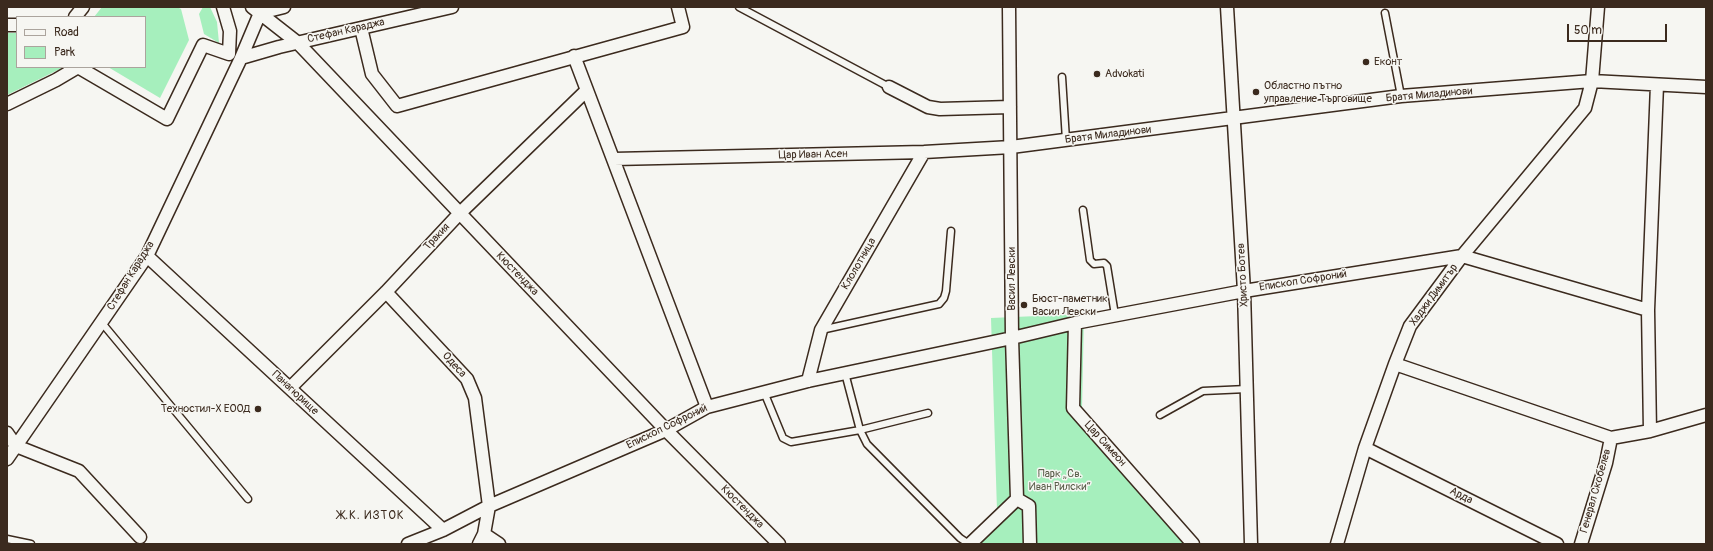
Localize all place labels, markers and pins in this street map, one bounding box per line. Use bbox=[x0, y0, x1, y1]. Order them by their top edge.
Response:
place label: Еконт bbox=[1374, 55, 1402, 69]
marker: Еконт bbox=[1361, 57, 1371, 67]
place label: Advokati bbox=[1105, 67, 1144, 81]
marker: Advokati bbox=[1092, 69, 1102, 79]
place label: Областно пътно управление Търговище bbox=[1264, 79, 1372, 105]
marker: Областно пътно управление Търговище bbox=[1251, 87, 1261, 97]
place label: Бюст-паметник Васил Левски bbox=[1032, 292, 1108, 318]
marker: Бюст-паметник Васил Левски bbox=[1019, 300, 1029, 310]
place label: Техностил-Х ЕООД bbox=[161, 402, 250, 416]
marker: Техностил-Х ЕООД bbox=[253, 404, 263, 414]

